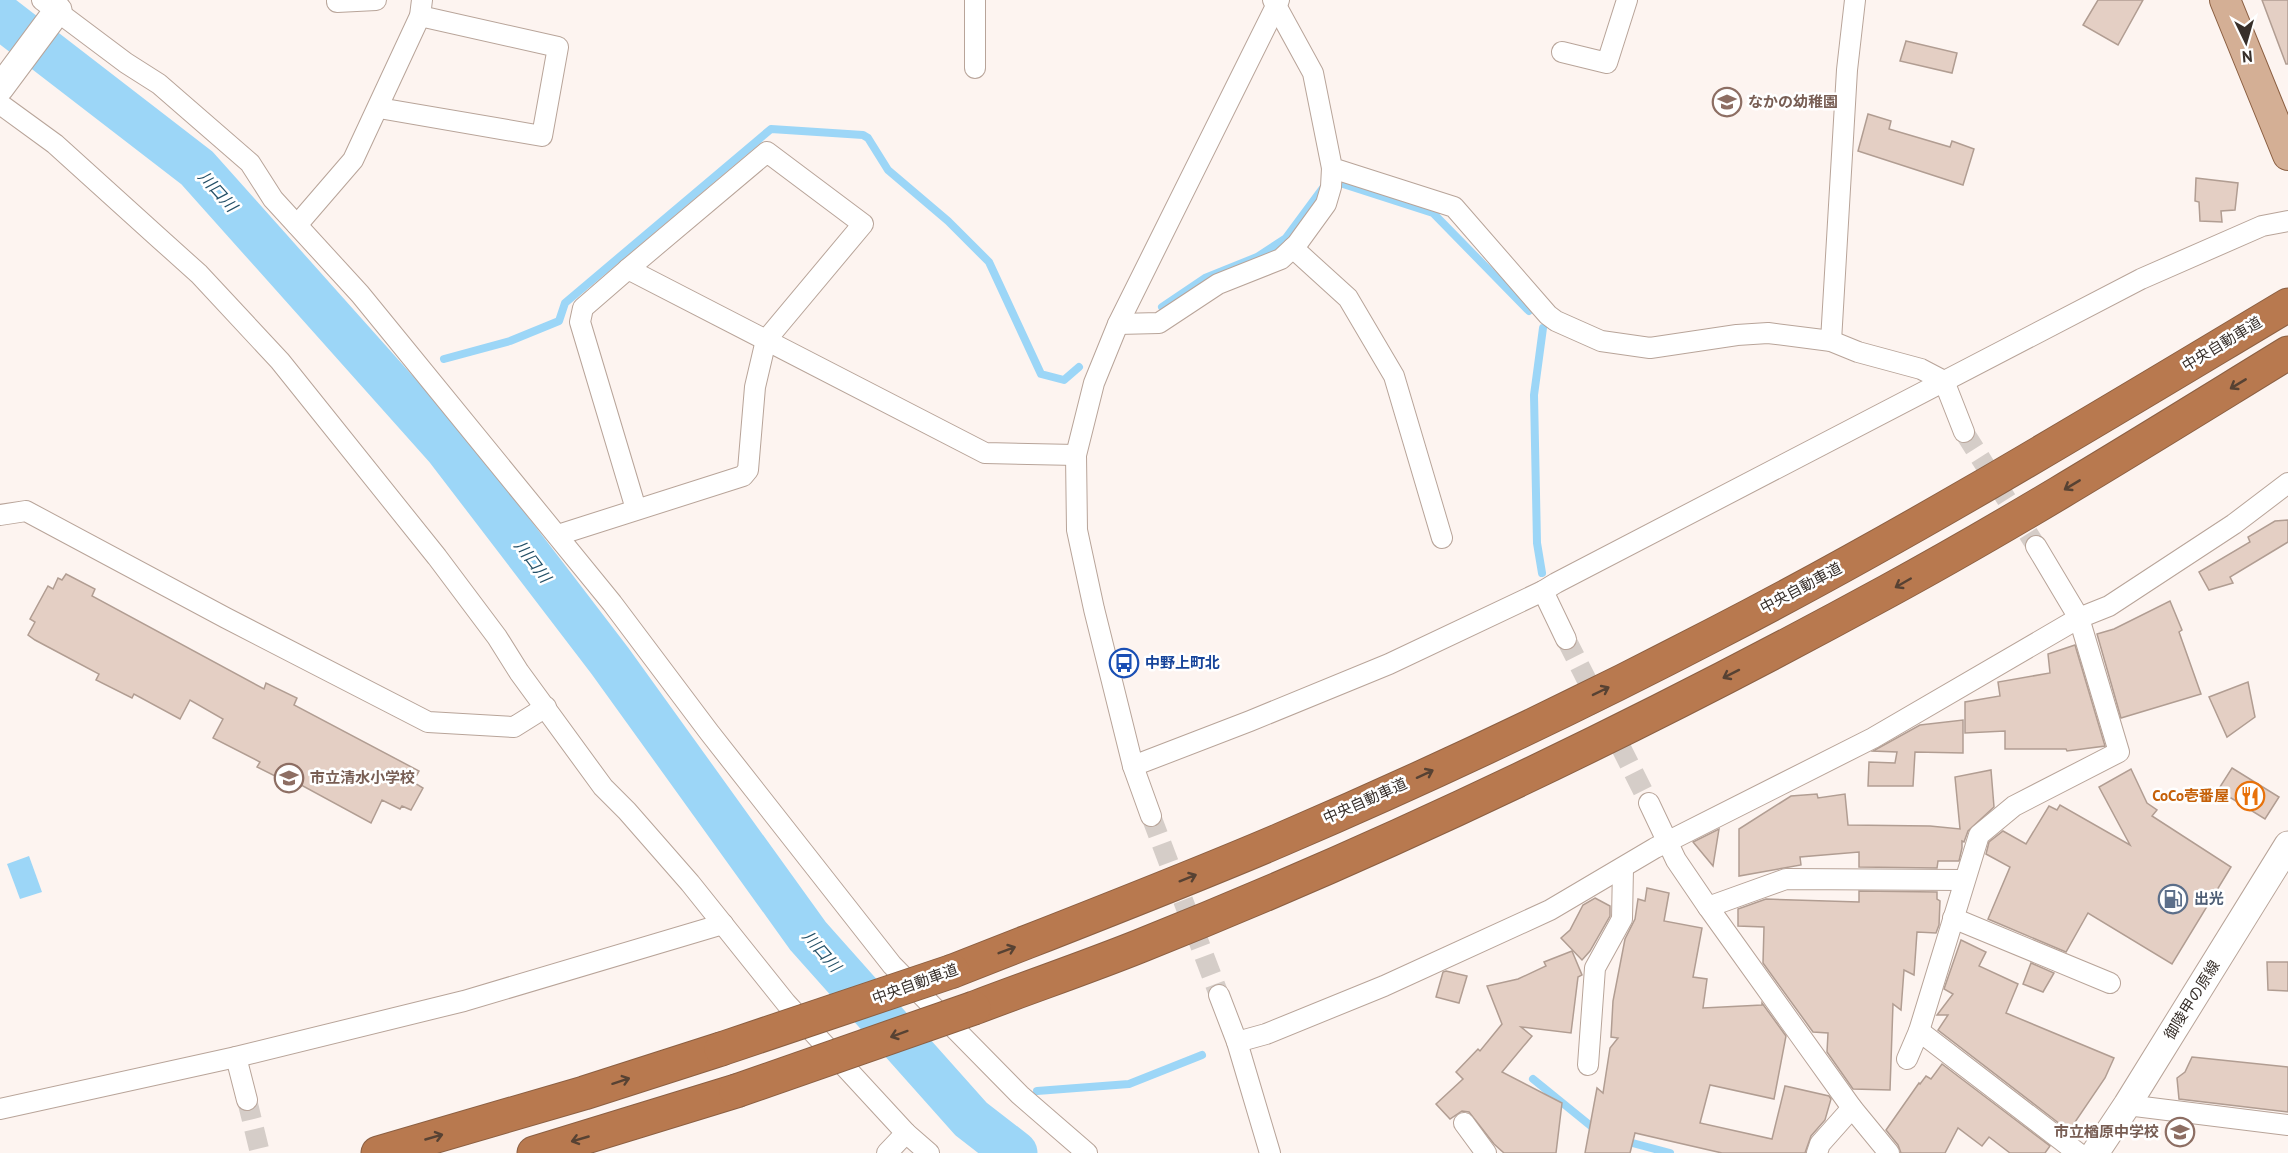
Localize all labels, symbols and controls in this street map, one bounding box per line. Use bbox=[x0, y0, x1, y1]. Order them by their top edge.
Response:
north arrow bbox=[2216, 12, 2276, 72]
text: N bbox=[2241, 47, 2253, 67]
school or university icon: なかの幼稚園 bbox=[1711, 86, 1743, 118]
place label: なかの幼稚園 bbox=[1748, 92, 1838, 111]
water label: 川口川 bbox=[195, 166, 243, 217]
street label: 中央自動車道 bbox=[2178, 312, 2265, 375]
one-way arrow bbox=[2230, 378, 2247, 390]
one-way arrow bbox=[2064, 480, 2081, 492]
water label: 川口川 bbox=[511, 536, 557, 588]
street label: 中央自動車道 bbox=[1757, 558, 1845, 617]
one-way arrow bbox=[1895, 577, 1912, 589]
bus stop icon: 中野上町北 bbox=[1108, 647, 1140, 679]
place label: 中野上町北 bbox=[1145, 653, 1220, 672]
one-way arrow bbox=[1722, 669, 1740, 681]
one-way arrow bbox=[1592, 685, 1609, 697]
school or university icon: 市立清水小学校 bbox=[273, 762, 305, 794]
place label: 市立清水小学校 bbox=[310, 768, 415, 787]
one-way arrow bbox=[1415, 768, 1433, 780]
street label: 中央自動車道 bbox=[1320, 774, 1410, 828]
restaurant icon: CoCo壱番屋 bbox=[2234, 780, 2266, 812]
place label: CoCo壱番屋 bbox=[2152, 786, 2229, 805]
one-way arrow bbox=[1179, 872, 1197, 883]
fuel station icon: 出光 bbox=[2157, 883, 2189, 915]
place label: 出光 bbox=[2194, 889, 2224, 908]
water label: 川口川 bbox=[799, 926, 847, 977]
one-way arrow bbox=[997, 943, 1016, 954]
street label: 御陵甲の原線 bbox=[2160, 957, 2223, 1043]
street label: 中央自動車道 bbox=[869, 959, 960, 1008]
one-way arrow bbox=[890, 1030, 909, 1041]
one-way arrow bbox=[611, 1075, 630, 1086]
school or university icon: 市立楢原中学校 bbox=[2164, 1116, 2196, 1148]
place label: 市立楢原中学校 bbox=[2054, 1122, 2159, 1141]
one-way arrow bbox=[424, 1131, 443, 1142]
one-way arrow bbox=[571, 1134, 590, 1145]

